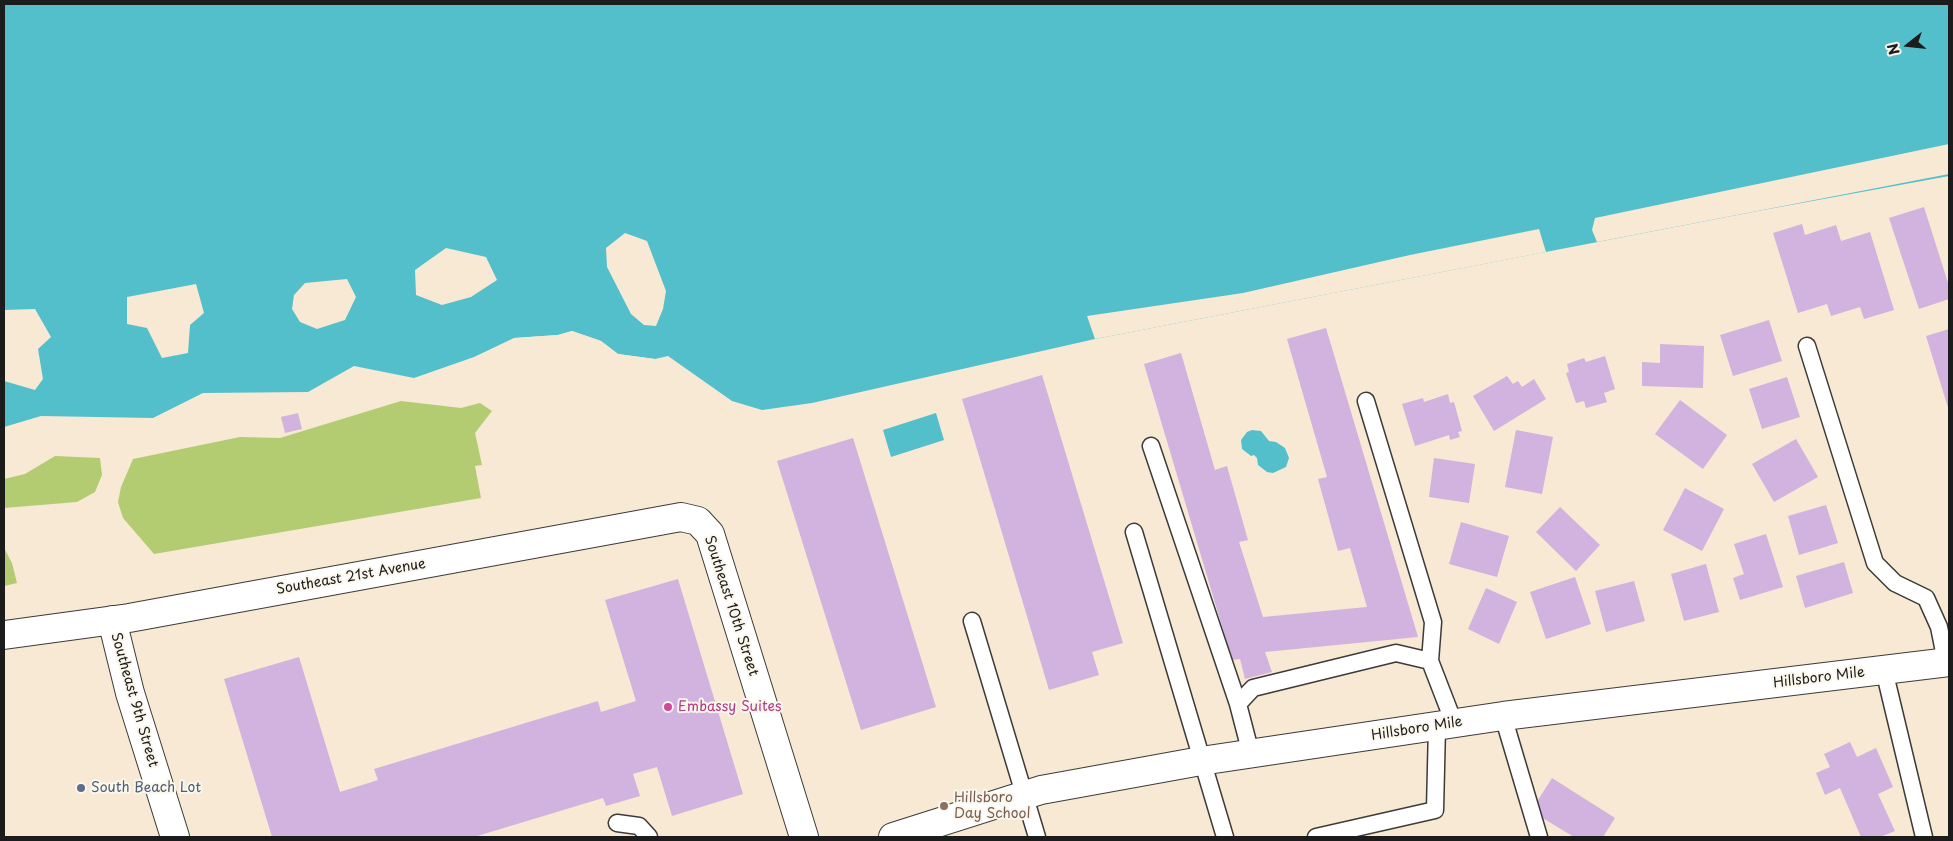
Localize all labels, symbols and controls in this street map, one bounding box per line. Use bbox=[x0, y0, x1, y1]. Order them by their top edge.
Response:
north arrow bbox=[1883, 20, 1933, 70]
text: N bbox=[1881, 41, 1905, 57]
street label: Southeast 10th Street bbox=[700, 534, 762, 678]
street label: Southeast 21st Avenue bbox=[275, 556, 427, 598]
street label: Southeast 9th Street bbox=[107, 631, 161, 769]
street label: Hillsboro Mile bbox=[1772, 664, 1866, 692]
place label: Embassy Suites bbox=[678, 699, 781, 715]
marker: Embassy Suites bbox=[662, 701, 674, 713]
street label: Hillsboro Mile bbox=[1370, 713, 1464, 745]
place label: South Beach Lot bbox=[91, 780, 201, 796]
marker: South Beach Lot bbox=[75, 782, 87, 794]
place label: Hillsboro Day School bbox=[954, 790, 1030, 822]
marker: Hillsboro Day School bbox=[938, 800, 950, 812]

